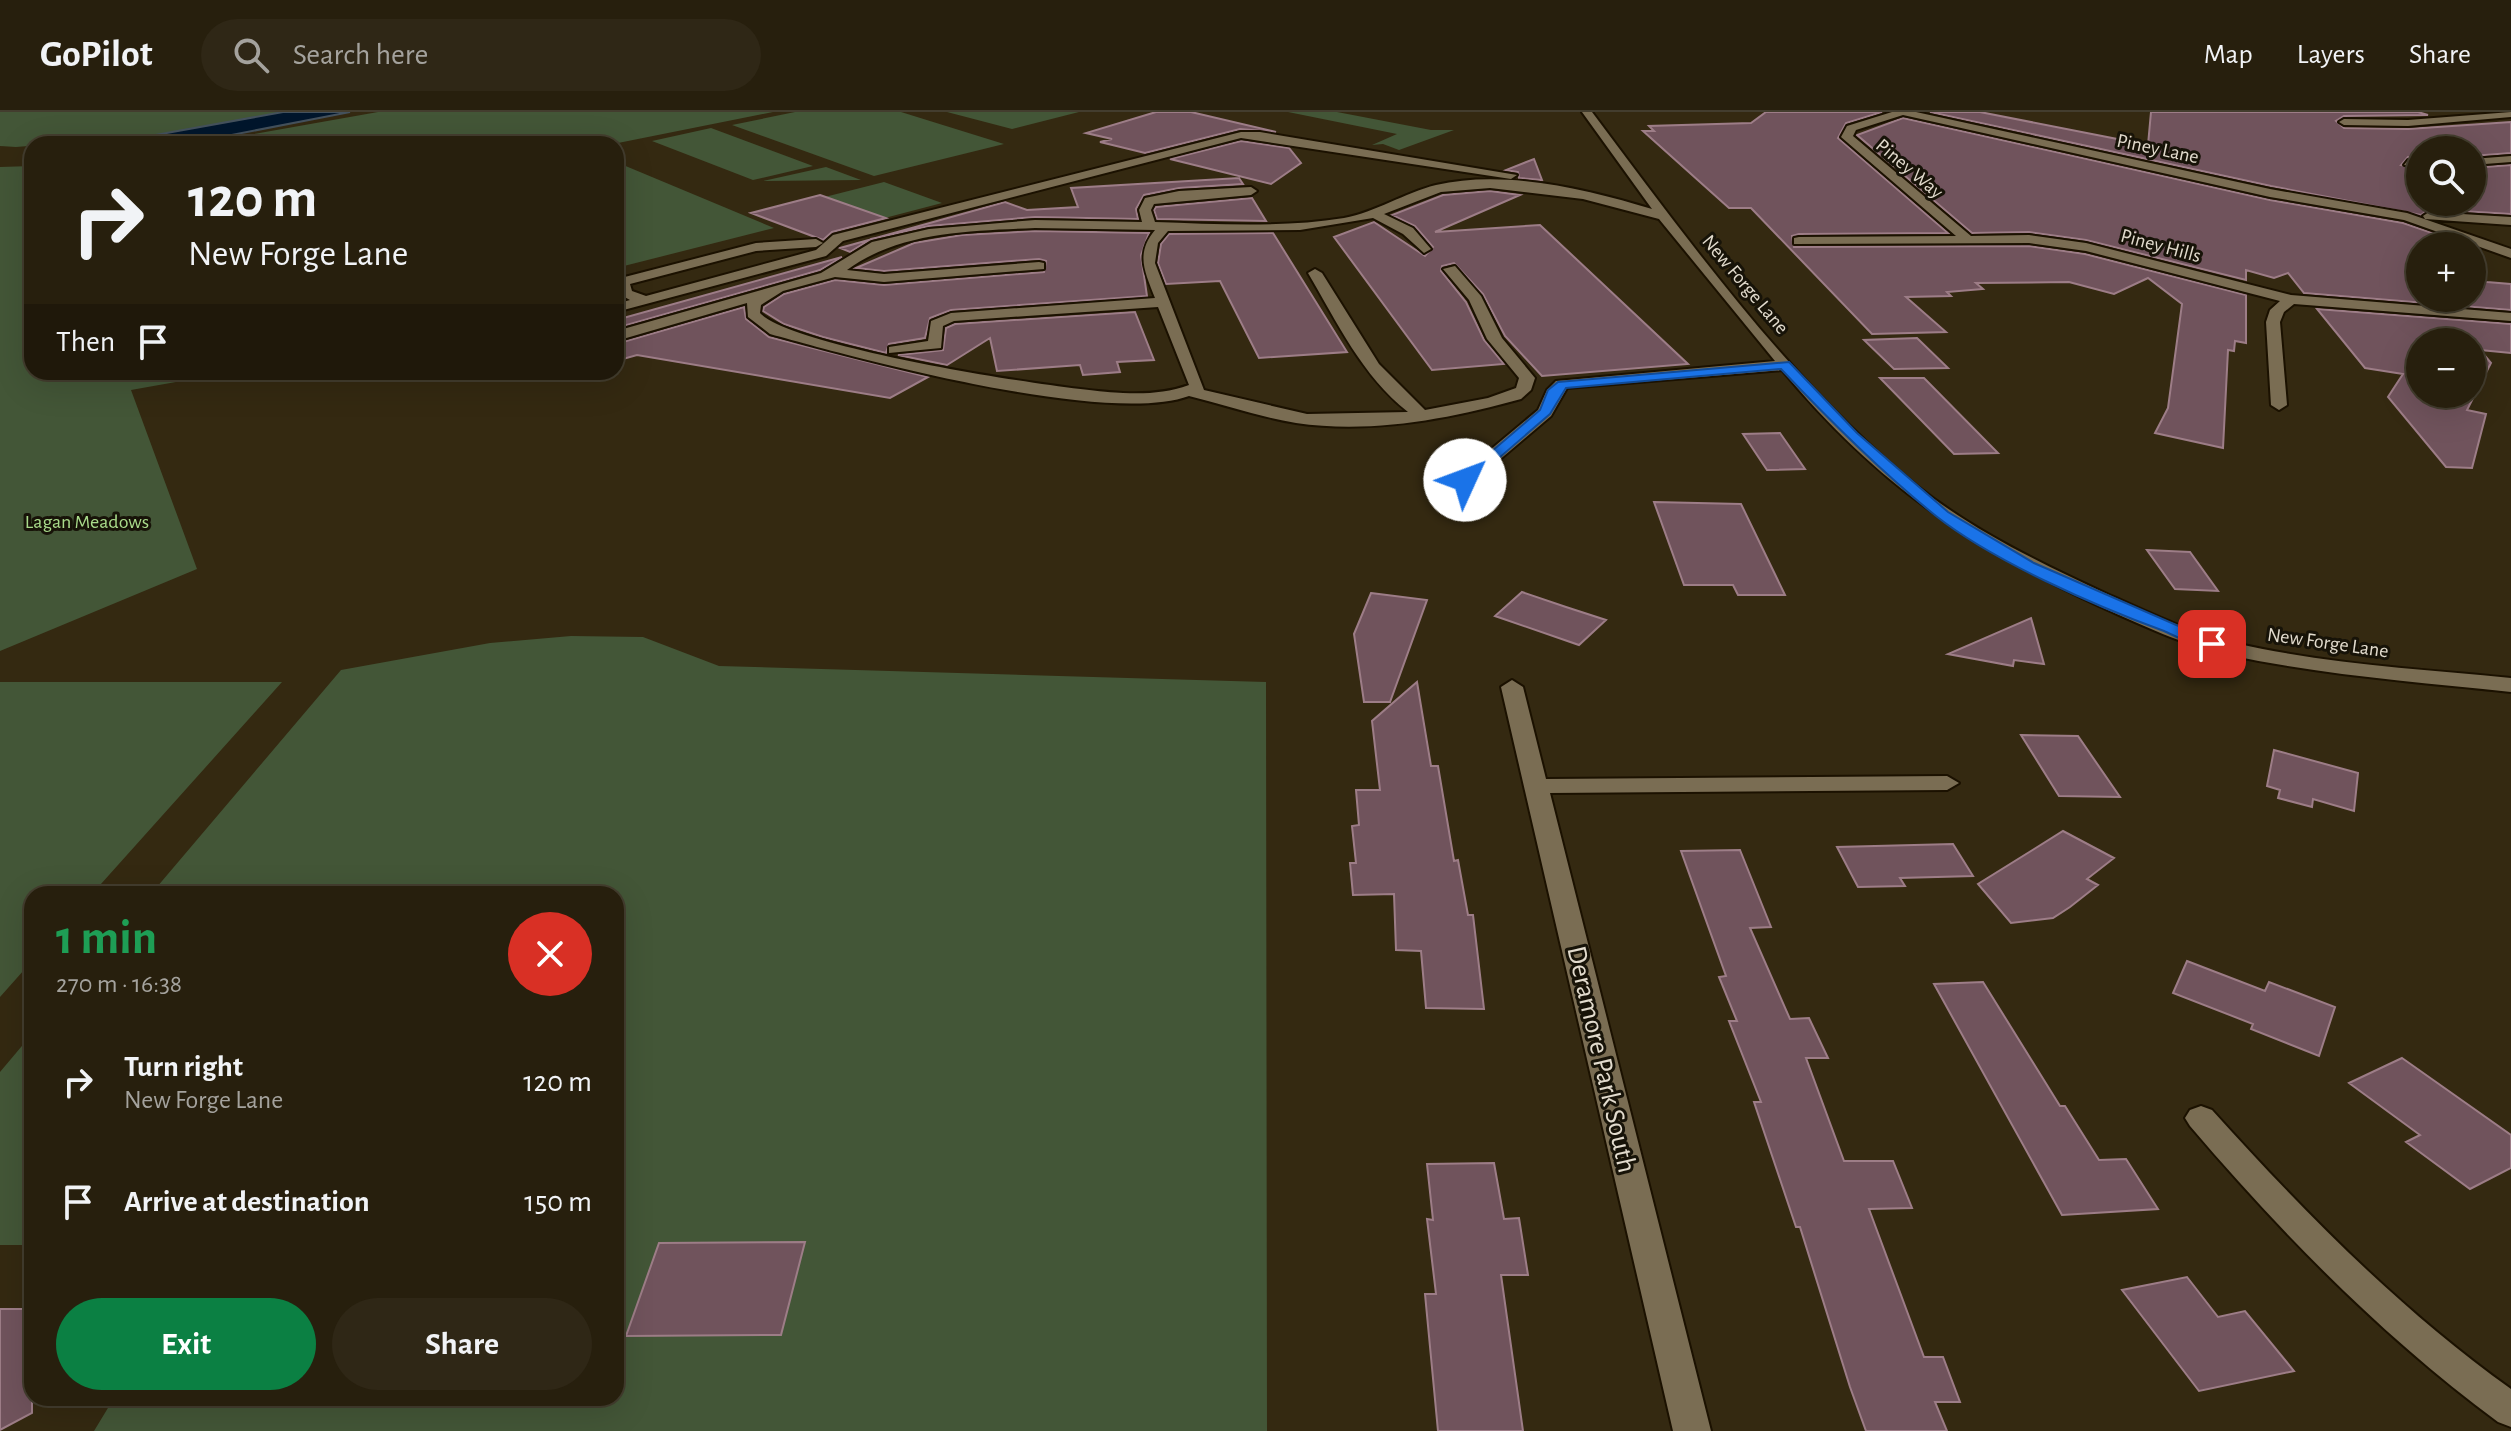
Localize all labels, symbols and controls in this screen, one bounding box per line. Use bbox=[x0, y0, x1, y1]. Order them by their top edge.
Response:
search box bbox=[201, 19, 761, 91]
icon: search bbox=[229, 33, 273, 77]
text: GoPilot bbox=[40, 36, 153, 74]
text: Search here bbox=[293, 40, 428, 70]
text: Map bbox=[2204, 41, 2253, 69]
text: Layers bbox=[2297, 41, 2365, 69]
text: Share bbox=[2409, 41, 2471, 69]
street label: Piney Lane bbox=[2115, 131, 2201, 167]
street label: Piney Way bbox=[1872, 135, 1947, 203]
map controls bbox=[2406, 136, 2486, 408]
button: search bbox=[2406, 136, 2486, 216]
icon: right bbox=[56, 168, 160, 272]
text: 120 m bbox=[188, 171, 317, 227]
street label: Piney Hills bbox=[2118, 226, 2203, 266]
street label: New Forge Lane bbox=[1698, 231, 1792, 338]
button: + bbox=[2406, 232, 2486, 312]
text: New Forge Lane bbox=[188, 236, 408, 272]
icon: arrive bbox=[131, 320, 175, 364]
text: Then bbox=[56, 327, 115, 357]
button: − bbox=[2406, 328, 2486, 408]
position arrow bbox=[1423, 438, 1507, 522]
park label: Lagan Meadows bbox=[25, 512, 149, 532]
pin bbox=[2178, 610, 2246, 678]
icon: arrive bbox=[2190, 622, 2234, 666]
street label: New Forge Lane bbox=[2266, 625, 2390, 661]
button: close bbox=[508, 912, 592, 996]
text: 1 min bbox=[56, 915, 157, 963]
street label: Deramore Park South bbox=[1561, 943, 1641, 1176]
text: 270 m · 16:38 bbox=[56, 971, 182, 997]
text: Turn right bbox=[124, 1052, 243, 1082]
icon: right bbox=[56, 1060, 100, 1104]
text: 120 m bbox=[523, 1067, 592, 1097]
text: New Forge Lane bbox=[124, 1087, 283, 1113]
icon: arrive bbox=[56, 1180, 100, 1224]
text: Arrive at destination bbox=[124, 1187, 370, 1217]
text: 150 m bbox=[524, 1187, 592, 1217]
button: Exit bbox=[56, 1298, 316, 1390]
button: Share bbox=[332, 1298, 592, 1390]

